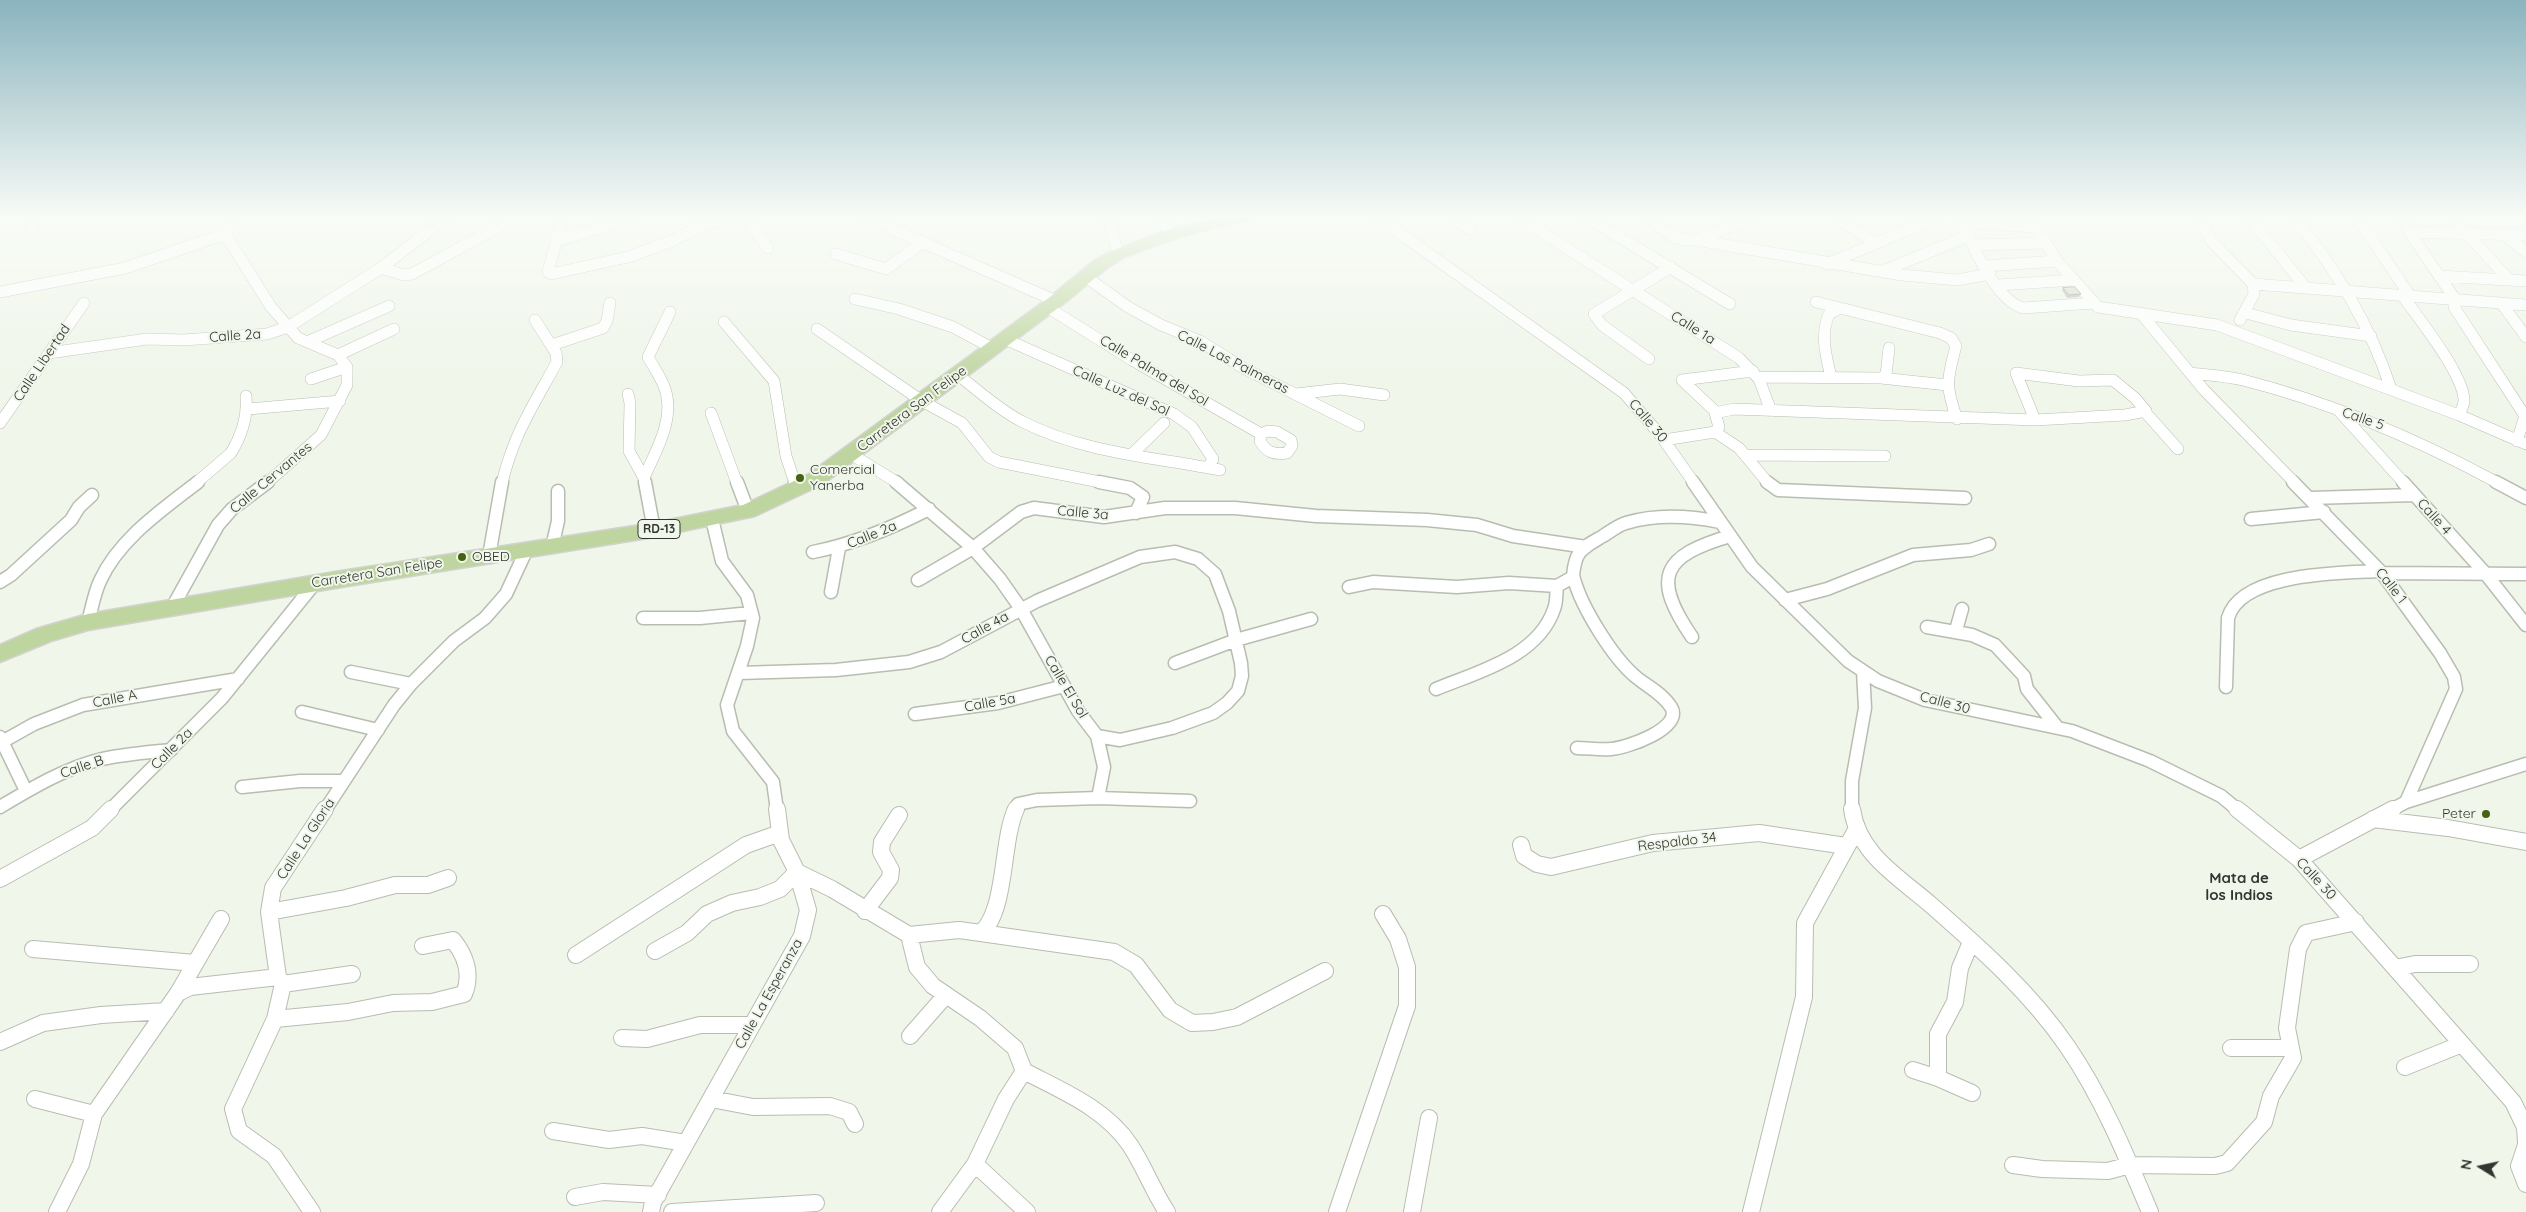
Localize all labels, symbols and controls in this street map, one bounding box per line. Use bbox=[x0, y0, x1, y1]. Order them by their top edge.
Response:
street label: Calle 1a bbox=[1668, 308, 1718, 348]
street label: Calle Libertad bbox=[10, 321, 74, 405]
street label: Calle 2a bbox=[209, 326, 261, 346]
street label: Calle Las Palmeras bbox=[1174, 327, 1292, 397]
street label: Calle Palma del Sol bbox=[1097, 332, 1211, 410]
street label: Carretera San Felipe bbox=[854, 362, 970, 456]
street label: Calle Luz del Sol bbox=[1070, 362, 1172, 420]
street label: Calle 30 bbox=[1625, 396, 1671, 446]
street label: Calle 5 bbox=[2340, 404, 2386, 434]
street label: Calle Cervantes bbox=[227, 439, 315, 517]
place label: Comercial Yanerba bbox=[810, 462, 875, 494]
marker: Comercial Yanerba bbox=[794, 472, 806, 484]
street label: Calle 4 bbox=[2413, 495, 2455, 539]
street label: Calle 3a bbox=[1057, 502, 1109, 524]
street label: Calle 2a bbox=[845, 517, 899, 553]
road number: RD-13 bbox=[638, 520, 680, 538]
place label: OBED bbox=[472, 549, 510, 565]
marker: OBED bbox=[456, 551, 468, 563]
street label: Carretera San Felipe bbox=[310, 554, 444, 592]
street label: Calle 1 bbox=[2372, 565, 2410, 607]
street label: Calle 4a bbox=[958, 608, 1012, 648]
street label: Calle El Sol bbox=[1041, 653, 1091, 721]
street label: Calle A bbox=[91, 686, 139, 712]
street label: Calle 30 bbox=[1918, 688, 1972, 718]
street label: Calle 5a bbox=[963, 690, 1017, 716]
street label: Calle 2a bbox=[148, 725, 196, 773]
street label: Calle B bbox=[58, 752, 106, 782]
street label: Calle La Gloria bbox=[273, 795, 339, 883]
place label: Peter bbox=[2442, 806, 2476, 822]
marker: Peter bbox=[2480, 808, 2492, 820]
street label: Respaldo 34 bbox=[1637, 829, 1717, 855]
street label: Calle 30 bbox=[2292, 855, 2340, 903]
district label: Mata de los Indios bbox=[2205, 869, 2273, 904]
street label: Calle La Esperanza bbox=[732, 936, 806, 1052]
north arrow bbox=[2456, 1142, 2506, 1192]
text: N bbox=[2456, 1158, 2476, 1171]

